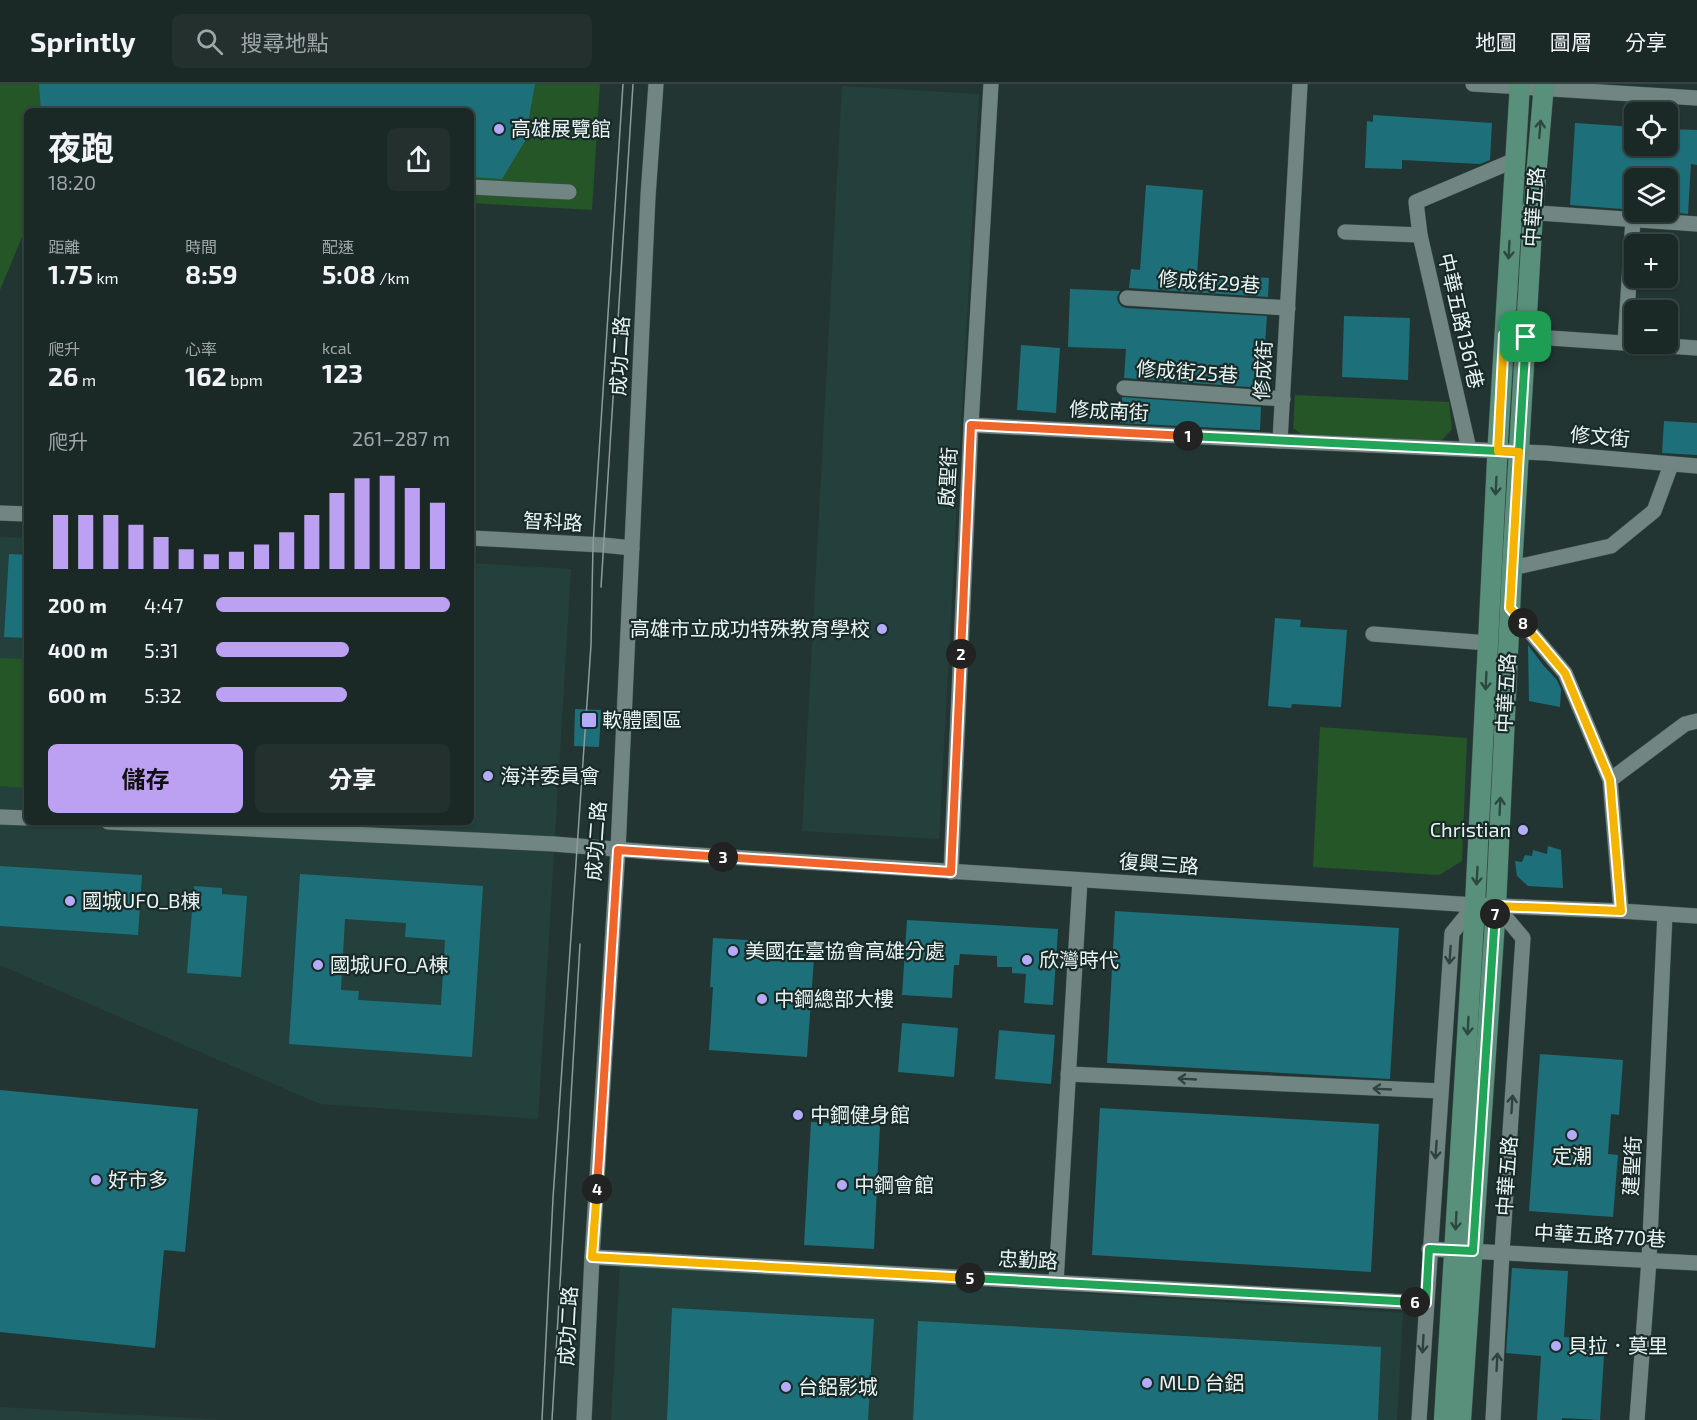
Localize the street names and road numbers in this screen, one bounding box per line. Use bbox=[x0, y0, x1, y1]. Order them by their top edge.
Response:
street label: 中華五路 bbox=[1518, 166, 1548, 248]
street label: 中華五路1361巷 bbox=[1435, 251, 1489, 391]
street label: 修成街29巷 bbox=[1157, 265, 1261, 297]
street label: 成功二路 bbox=[605, 315, 633, 397]
street label: 修成街 bbox=[1248, 339, 1276, 401]
street label: 修成街25巷 bbox=[1135, 355, 1239, 387]
street label: 修成南街 bbox=[1068, 396, 1150, 424]
street label: 修文街 bbox=[1569, 421, 1631, 451]
street label: 啟聖街 bbox=[933, 446, 961, 508]
street label: 智科路 bbox=[522, 507, 584, 535]
street label: 中華五路 bbox=[1491, 652, 1519, 734]
street label: 成功二路 bbox=[580, 800, 610, 882]
street label: 復興三路 bbox=[1118, 848, 1200, 878]
street label: 中華五路 bbox=[1491, 1135, 1521, 1217]
street label: 建聖街 bbox=[1617, 1135, 1645, 1197]
street label: 中華五路770巷 bbox=[1533, 1220, 1667, 1250]
street label: 忠勤路 bbox=[997, 1245, 1059, 1273]
street label: 成功二路 bbox=[553, 1285, 581, 1367]

